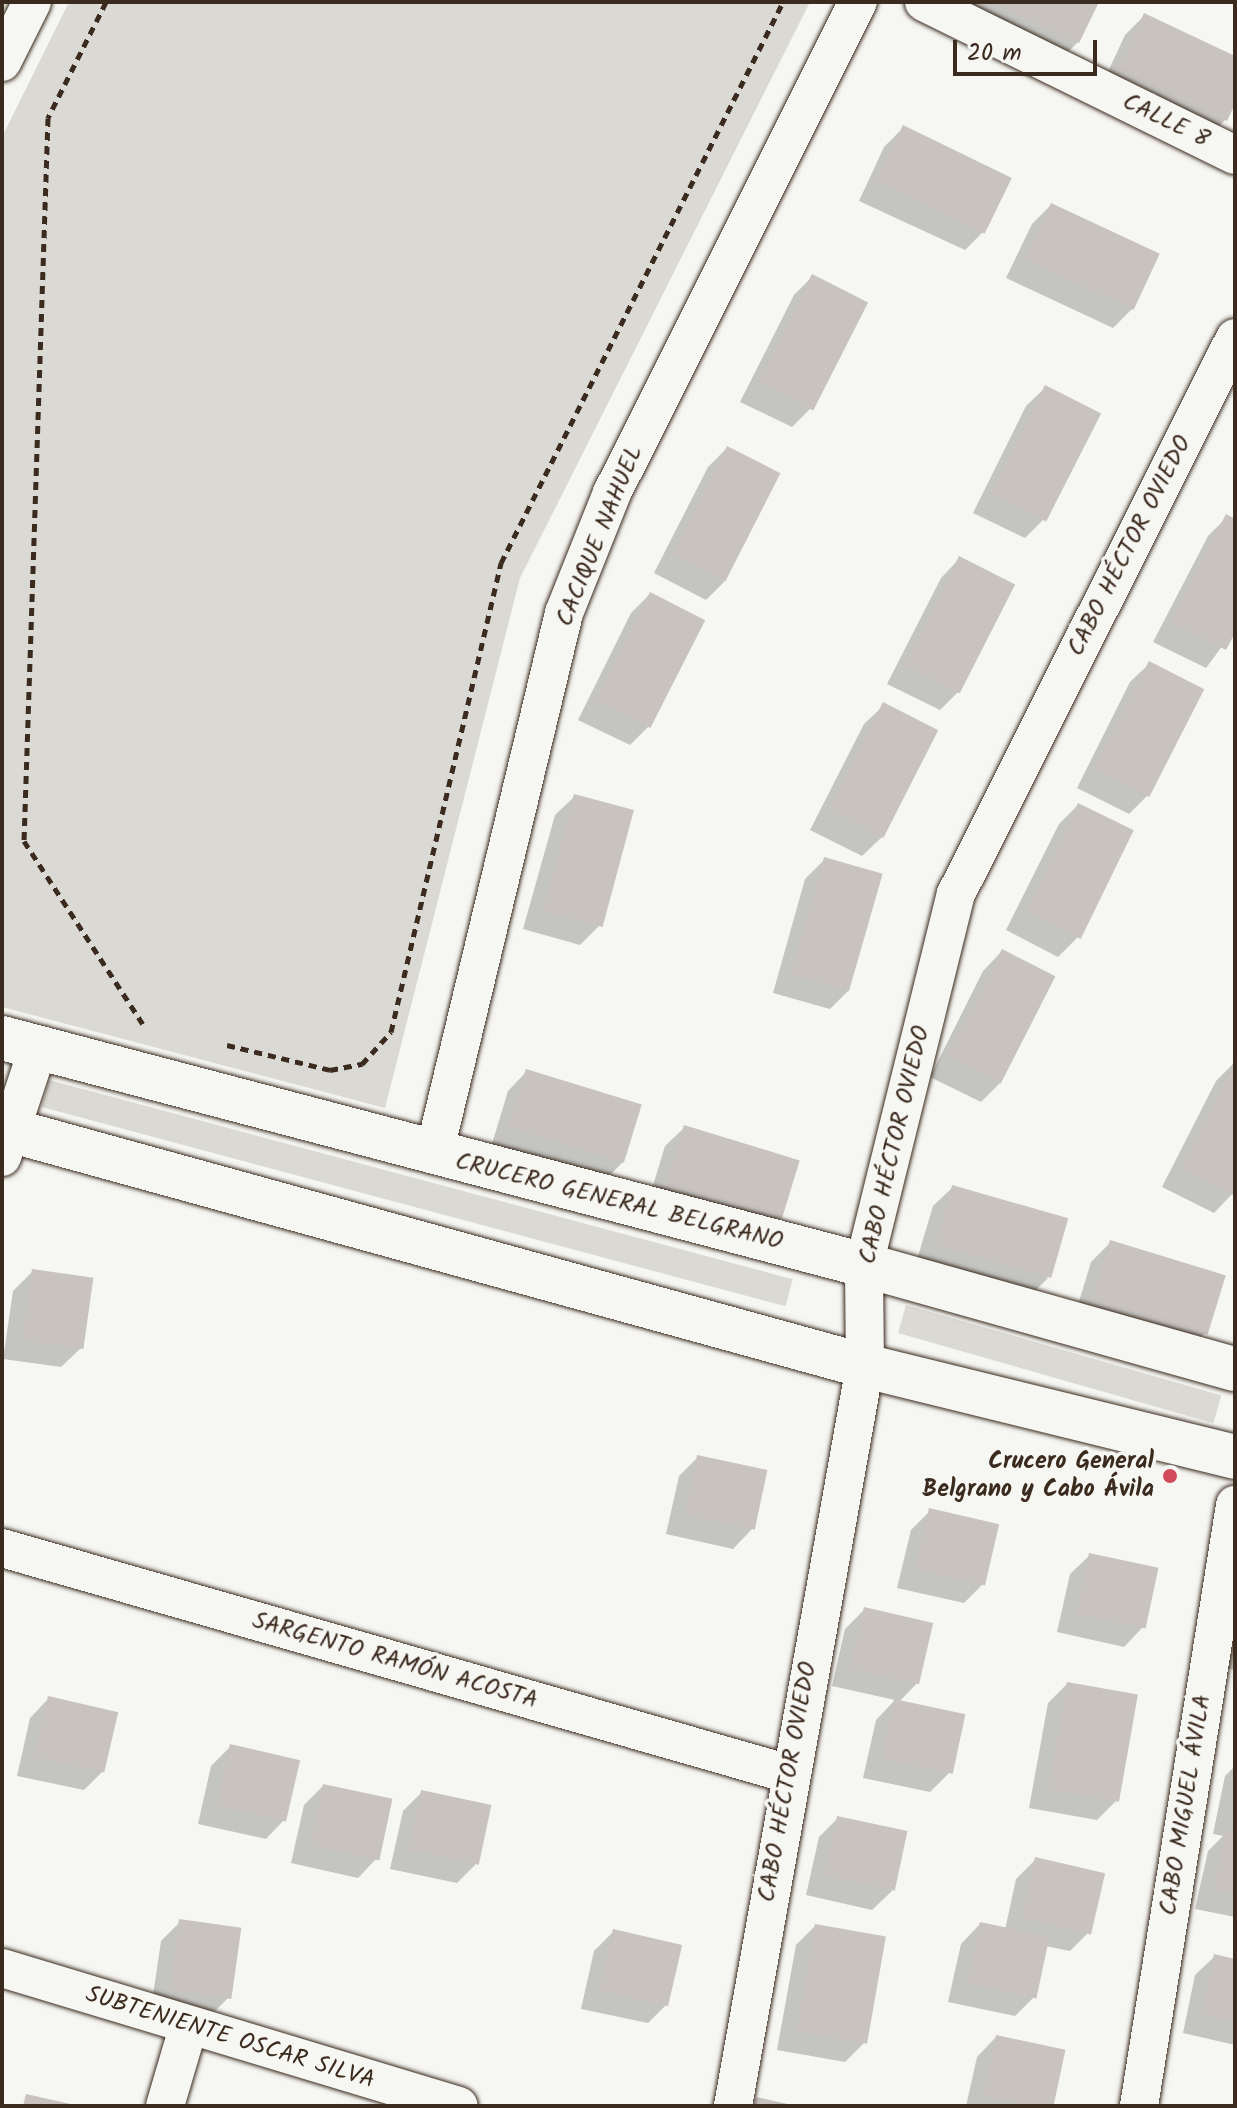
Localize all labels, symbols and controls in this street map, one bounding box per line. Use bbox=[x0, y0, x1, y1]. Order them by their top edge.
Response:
scale bar bbox=[957, 24, 1101, 74]
text: 20 m bbox=[967, 34, 1022, 73]
street label: CALLE 8 bbox=[1118, 88, 1214, 154]
street label: CABO HÉCTOR OVIEDO bbox=[1062, 431, 1198, 661]
street label: CACIQUE NAHUEL bbox=[551, 441, 649, 631]
street label: CABO HÉCTOR OVIEDO bbox=[854, 1023, 936, 1267]
street label: CRUCERO GENERAL BELGRANO bbox=[452, 1147, 786, 1257]
place label: Crucero General Belgrano y Cabo Ávila bbox=[922, 1448, 1154, 1504]
marker: Crucero General Belgrano y Cabo Ávila bbox=[1161, 1467, 1179, 1485]
street label: SARGENTO RAMÓN ACOSTA bbox=[249, 1606, 541, 1716]
street label: CABO HÉCTOR OVIEDO bbox=[753, 1660, 823, 1904]
street label: CABO MIGUEL ÁVILA bbox=[1154, 1692, 1218, 1918]
street label: SUBTENIENTE OSCAR SILVA bbox=[82, 1980, 378, 2096]

